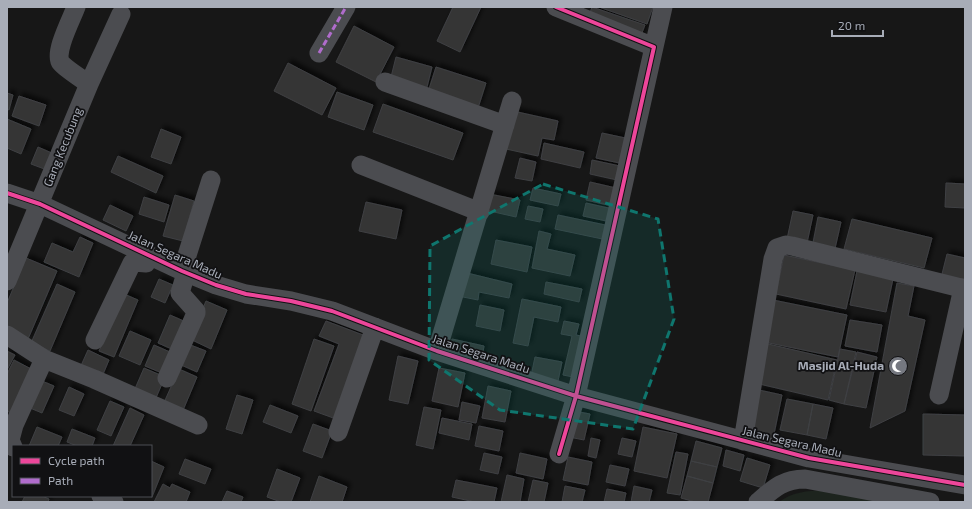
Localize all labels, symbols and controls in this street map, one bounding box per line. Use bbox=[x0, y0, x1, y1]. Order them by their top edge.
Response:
scale bar bbox=[832, 12, 883, 38]
text: 20 m bbox=[838, 18, 865, 32]
street label: Gang Kecubung bbox=[40, 105, 84, 188]
street label: Jalan Segara Madu bbox=[126, 227, 225, 281]
street label: Jalan Segara Madu bbox=[431, 331, 532, 375]
mosque icon: Masjid Al-Huda bbox=[887, 355, 909, 377]
place label: Masjid Al-Huda bbox=[798, 358, 884, 373]
street label: Jalan Segara Madu bbox=[741, 423, 843, 459]
legend bbox=[12, 445, 152, 497]
text: Cycle path bbox=[48, 453, 105, 467]
text: Path bbox=[48, 473, 73, 487]

